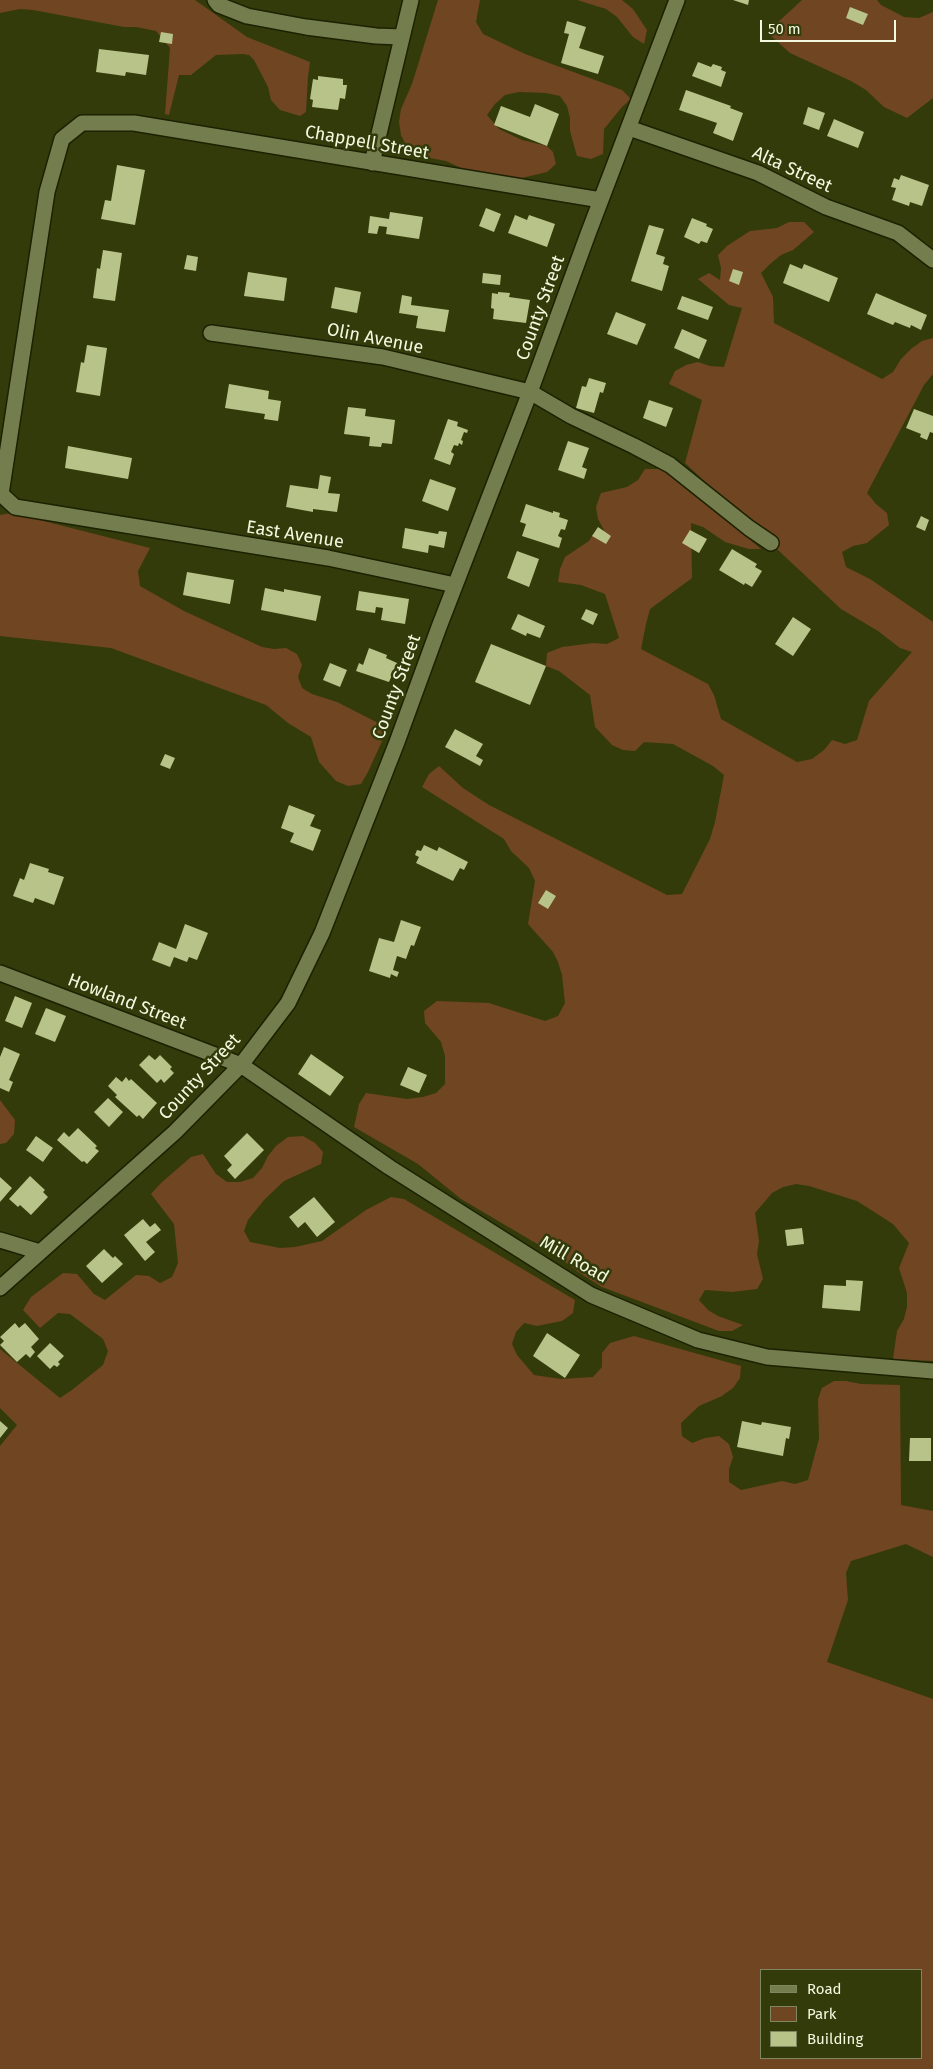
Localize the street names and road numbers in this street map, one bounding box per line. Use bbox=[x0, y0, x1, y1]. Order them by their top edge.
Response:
street label: Chappell Street bbox=[303, 121, 431, 165]
street label: Alta Street bbox=[749, 142, 835, 198]
street label: County Street bbox=[512, 253, 570, 363]
street label: Olin Avenue bbox=[325, 319, 425, 359]
street label: East Avenue bbox=[245, 517, 345, 553]
street label: County Street bbox=[368, 632, 426, 742]
street label: Howland Street bbox=[65, 969, 189, 1035]
street label: County Street bbox=[155, 1029, 245, 1125]
street label: Mill Road bbox=[536, 1232, 612, 1288]

